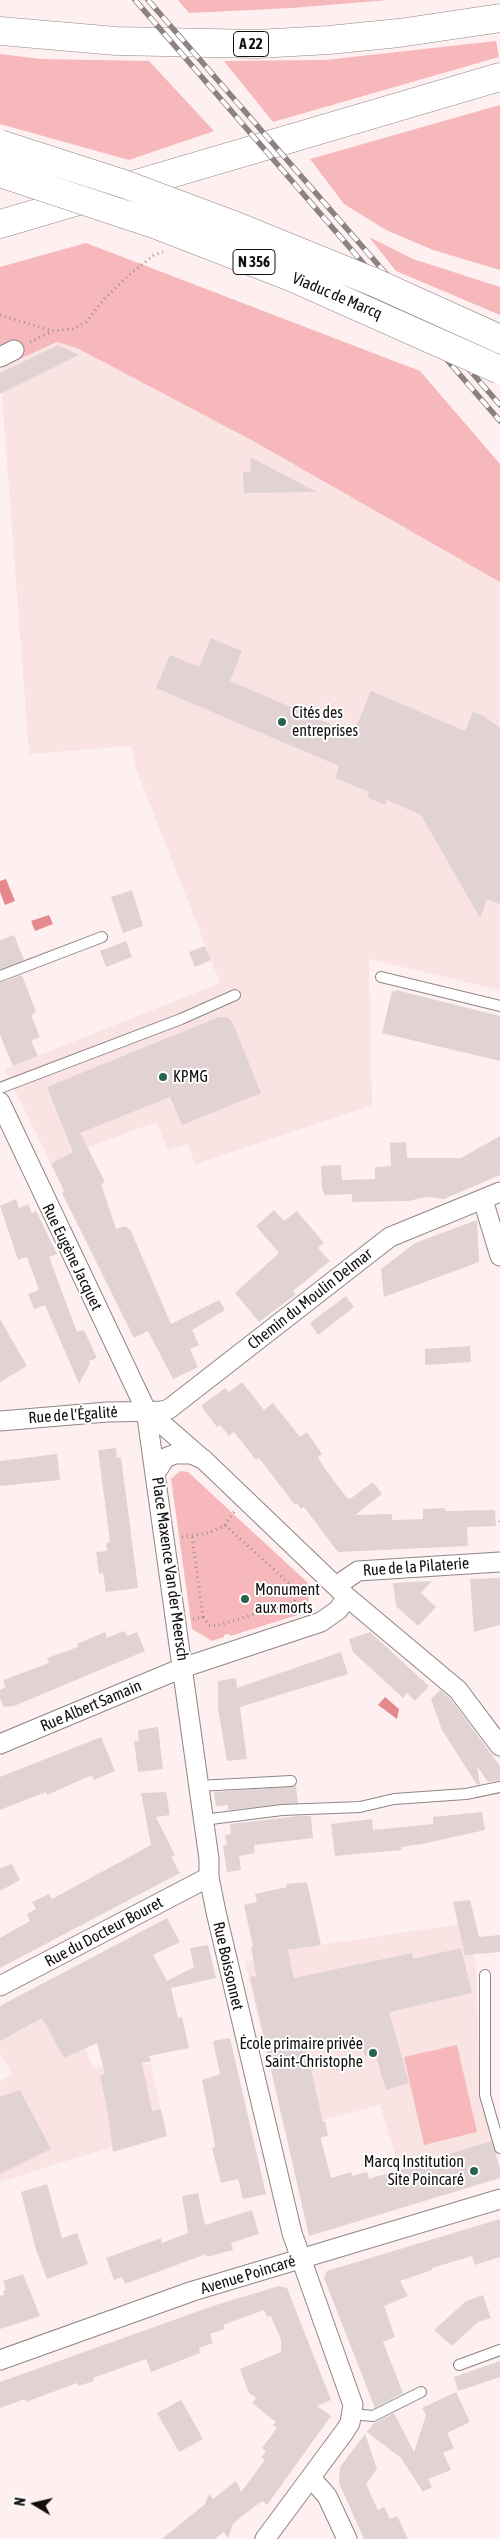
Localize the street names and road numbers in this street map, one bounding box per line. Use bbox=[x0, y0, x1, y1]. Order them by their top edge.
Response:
road number: A 22 bbox=[234, 32, 268, 56]
road number: N 356 bbox=[233, 250, 275, 274]
street label: Viaduc de Marcq bbox=[289, 268, 385, 324]
street label: Rue Eugène Jacquet bbox=[38, 1200, 106, 1314]
street label: Chemin du Moulin Delmar bbox=[244, 1244, 376, 1354]
street label: Rue de l'Égalité bbox=[28, 1402, 118, 1428]
street label: Place Maxence Van der Meersch bbox=[148, 1476, 192, 1662]
street label: Rue de la Pilaterie bbox=[362, 1554, 470, 1580]
street label: Rue Albert Samain bbox=[38, 1676, 144, 1736]
street label: Rue du Docteur Bouret bbox=[42, 1893, 166, 1971]
street label: Rue Boissonnet bbox=[209, 1920, 247, 2012]
street label: Avenue Poincaré bbox=[198, 2251, 298, 2299]

